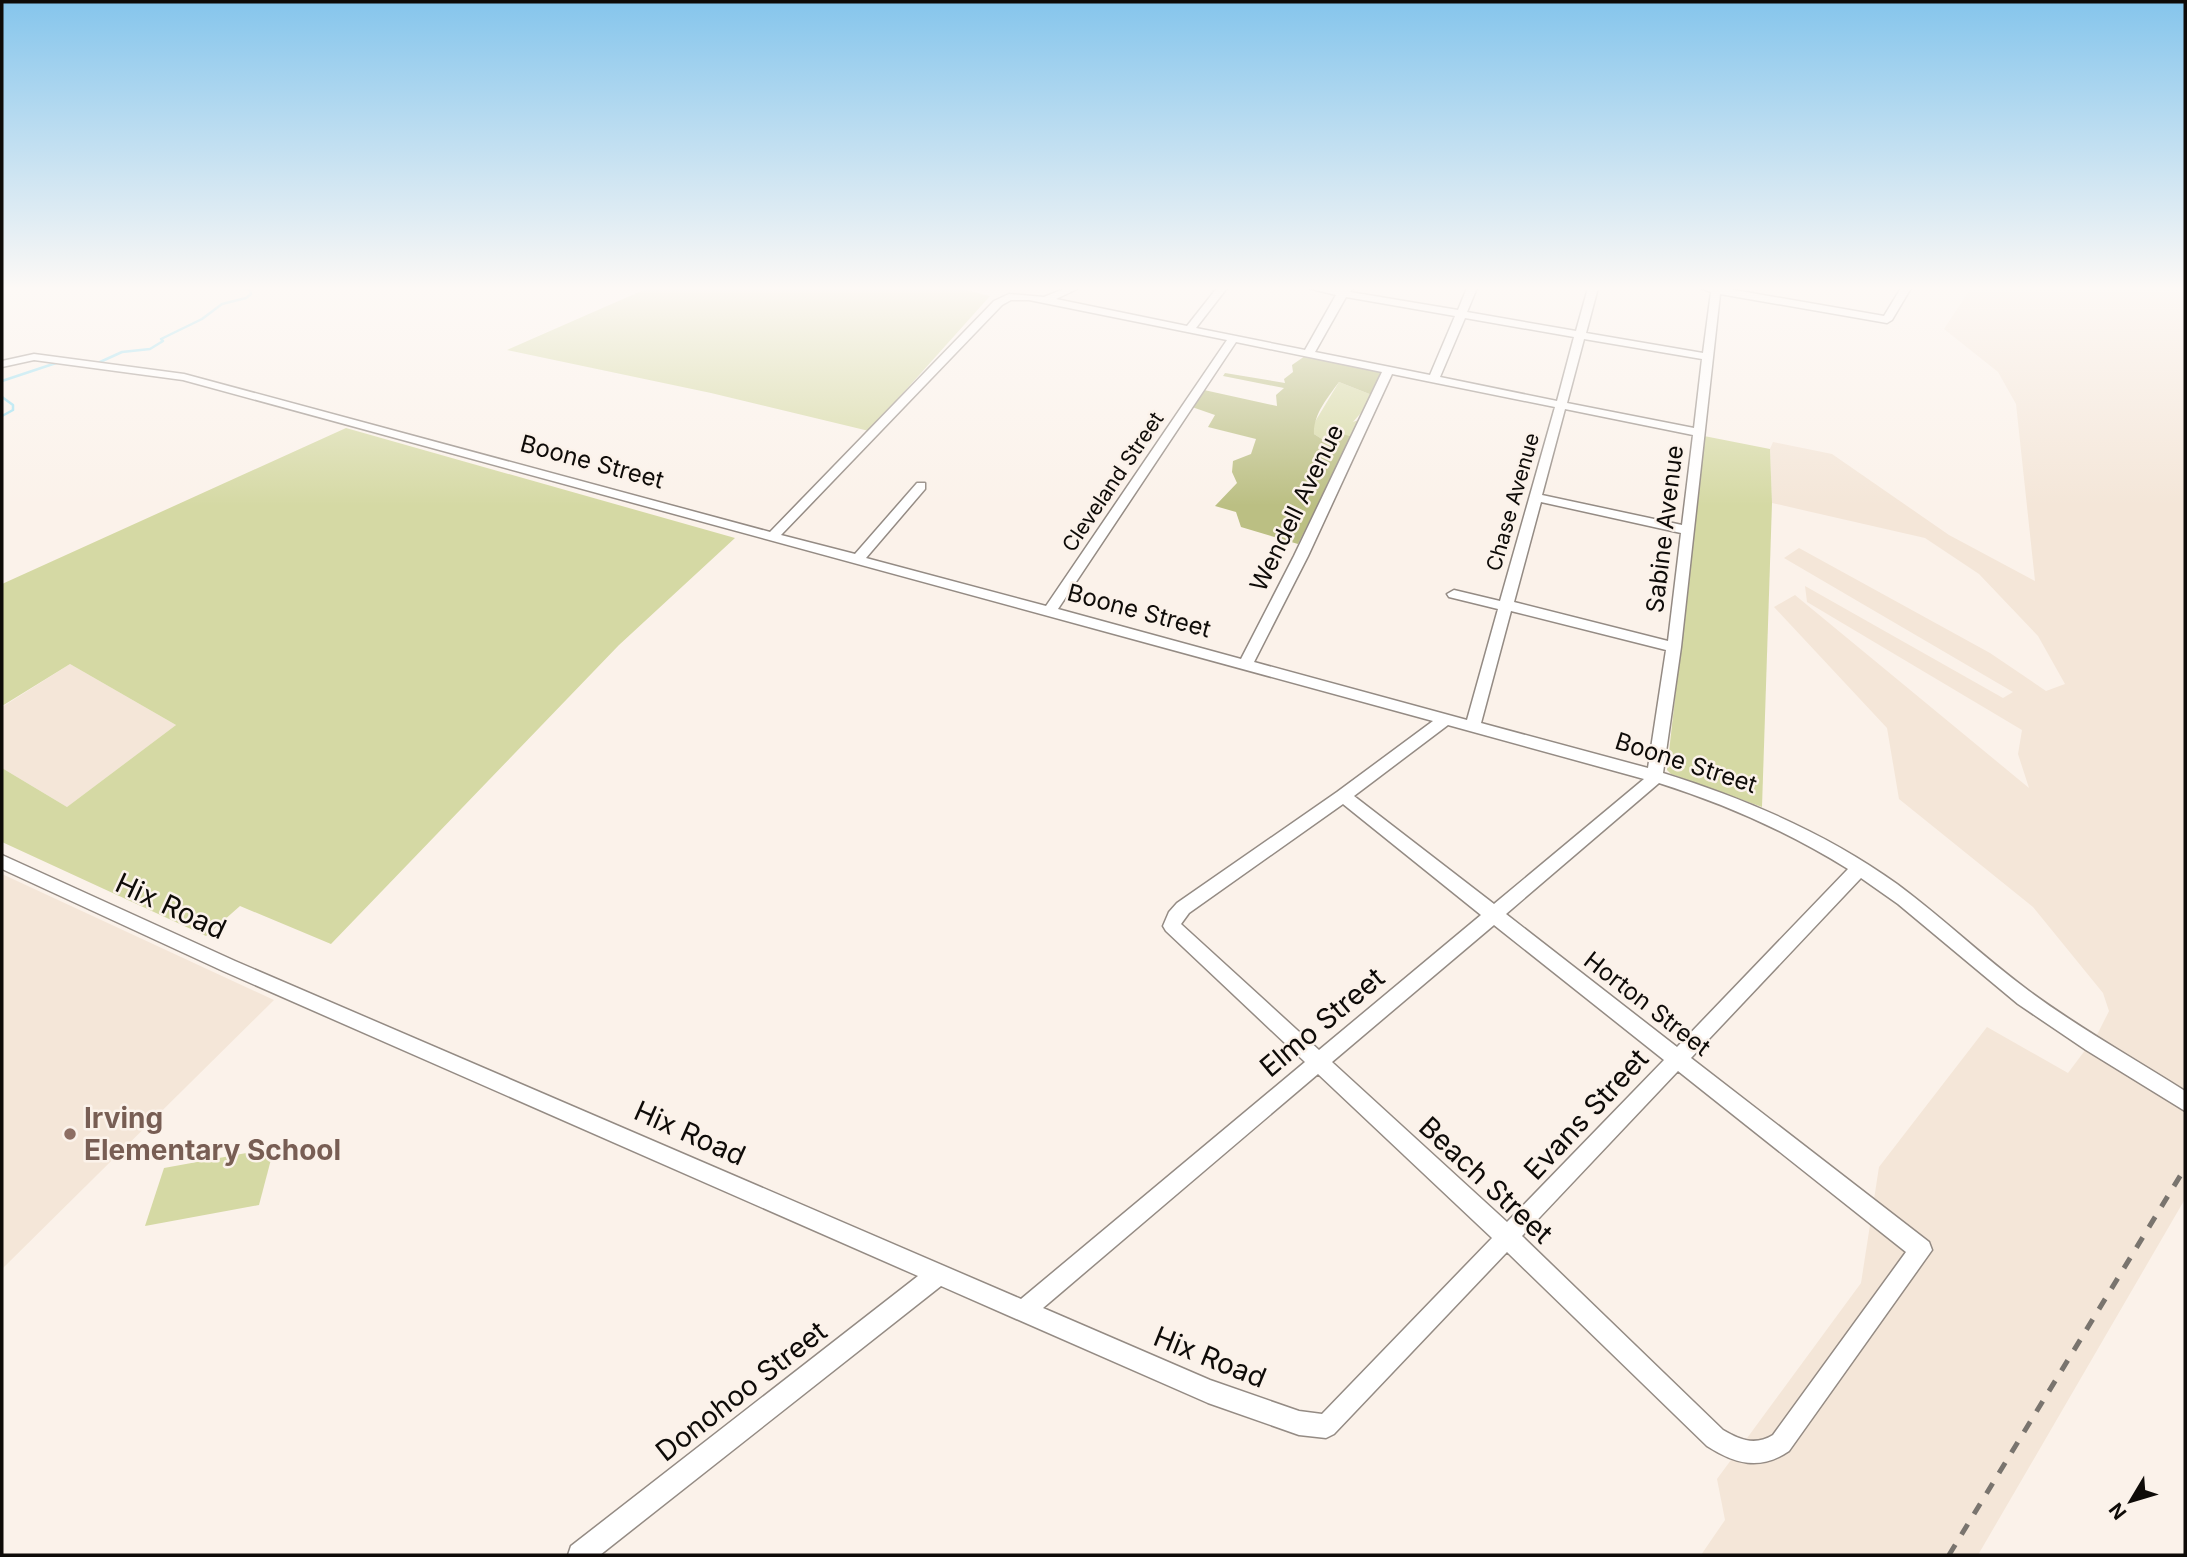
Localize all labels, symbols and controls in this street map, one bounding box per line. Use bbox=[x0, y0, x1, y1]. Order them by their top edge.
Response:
street label: Cleveland Street bbox=[1057, 407, 1169, 556]
street label: Wendell Avenue bbox=[1244, 420, 1349, 596]
street label: Boone Street bbox=[517, 428, 667, 495]
street label: Chase Avenue bbox=[1481, 430, 1544, 574]
street label: Sabine Avenue bbox=[1640, 443, 1689, 614]
street label: Boone Street bbox=[1064, 577, 1214, 644]
street label: Boone Street bbox=[1612, 726, 1761, 799]
street label: Hix Road bbox=[110, 866, 232, 946]
street label: Horton Street bbox=[1578, 945, 1716, 1062]
street label: Elmo Street bbox=[1253, 960, 1391, 1084]
street label: Evans Street bbox=[1517, 1042, 1655, 1186]
street label: Hix Road bbox=[629, 1093, 751, 1173]
place label: Irving Elementary School bbox=[84, 1101, 341, 1167]
street label: Beach Street bbox=[1412, 1110, 1560, 1250]
marker: Irving Elementary School bbox=[62, 1126, 78, 1142]
street label: Donohoo Street bbox=[649, 1314, 833, 1468]
street label: Hix Road bbox=[1149, 1319, 1271, 1395]
north arrow bbox=[2096, 1466, 2166, 1536]
text: N bbox=[2104, 1498, 2132, 1524]

